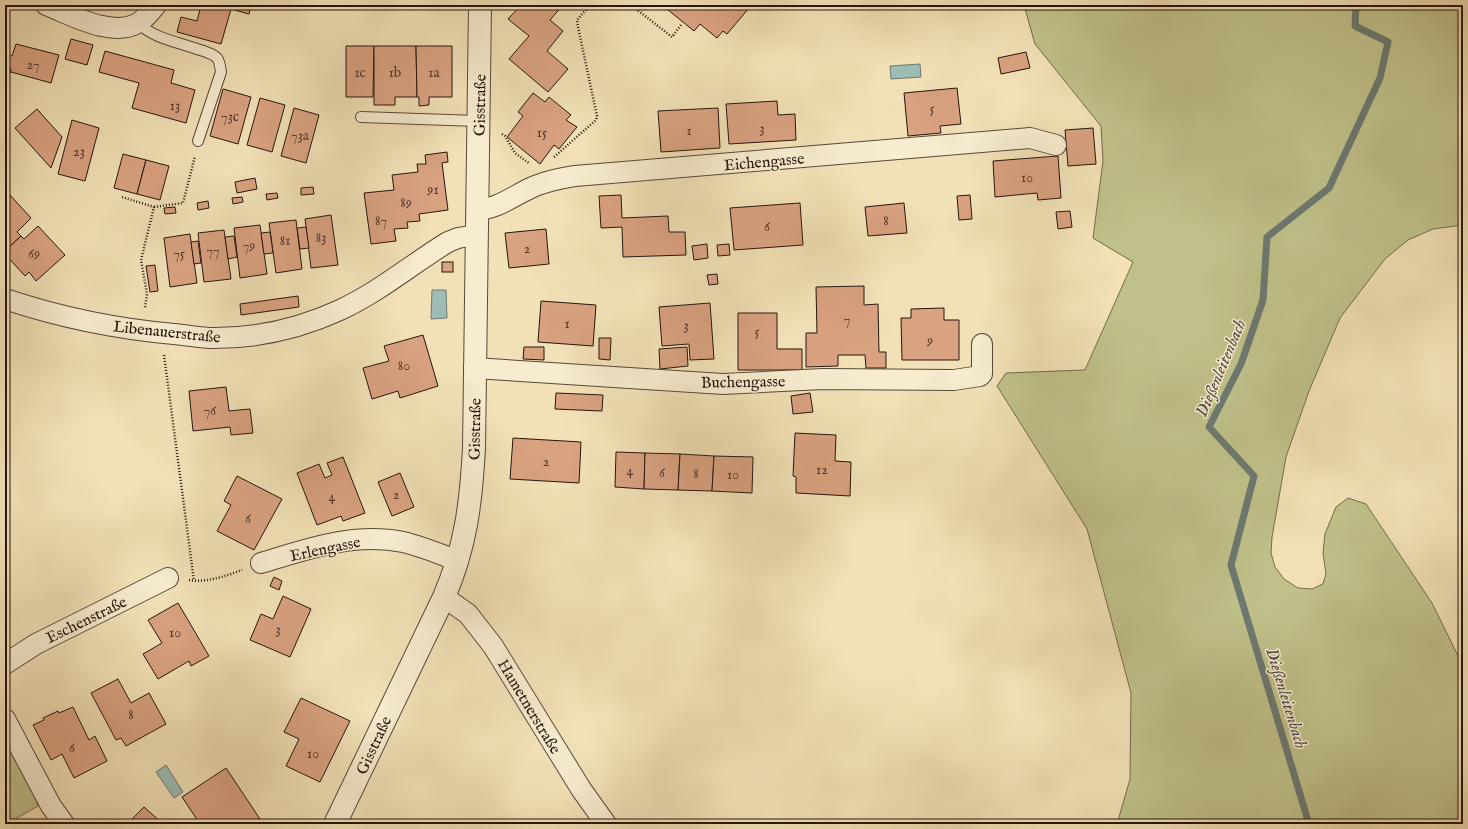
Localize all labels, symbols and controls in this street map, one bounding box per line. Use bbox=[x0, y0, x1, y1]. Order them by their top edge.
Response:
house number: 27 bbox=[27, 56, 39, 74]
house number: 1c bbox=[354, 64, 366, 82]
house number: 1b bbox=[389, 64, 401, 82]
house number: 1a bbox=[428, 64, 441, 82]
street label: Gisstraße bbox=[470, 74, 492, 136]
house number: 13 bbox=[170, 97, 180, 115]
house number: 5 bbox=[929, 100, 935, 118]
house number: 73c bbox=[221, 108, 239, 126]
house number: 3 bbox=[759, 120, 765, 138]
house number: 1 bbox=[686, 122, 692, 140]
house number: 15 bbox=[537, 124, 547, 142]
house number: 73a bbox=[291, 127, 310, 145]
house number: 23 bbox=[73, 143, 85, 161]
street label: Eichengasse bbox=[723, 150, 805, 176]
house number: 10 bbox=[1021, 169, 1033, 187]
house number: 91 bbox=[426, 181, 439, 199]
house number: 89 bbox=[400, 194, 412, 212]
house number: 87 bbox=[375, 212, 387, 230]
house number: 8 bbox=[883, 212, 889, 230]
house number: 6 bbox=[764, 218, 771, 236]
house number: 83 bbox=[316, 229, 326, 247]
house number: 81 bbox=[280, 232, 290, 250]
house number: 79 bbox=[243, 237, 255, 255]
house number: 2 bbox=[524, 240, 531, 258]
house number: 77 bbox=[206, 242, 220, 260]
house number: 69 bbox=[28, 245, 40, 263]
house number: 75 bbox=[173, 245, 185, 263]
house number: 7 bbox=[844, 311, 850, 329]
house number: 1 bbox=[564, 315, 570, 333]
street label: Libenauerstraße bbox=[112, 317, 222, 349]
house number: 3 bbox=[683, 317, 689, 335]
water label: Dießenleitenbach bbox=[1191, 317, 1251, 420]
house number: 5 bbox=[754, 323, 760, 341]
house number: 9 bbox=[926, 332, 933, 350]
house number: 80 bbox=[398, 357, 410, 375]
street label: Buchengasse bbox=[701, 372, 785, 394]
street label: Gisstraße bbox=[465, 398, 487, 460]
house number: 76 bbox=[204, 402, 217, 420]
house number: 2 bbox=[543, 453, 550, 471]
house number: 12 bbox=[816, 461, 828, 479]
house number: 4 bbox=[627, 462, 634, 480]
house number: 6 bbox=[659, 464, 666, 482]
house number: 8 bbox=[693, 465, 699, 483]
house number: 10 bbox=[727, 466, 739, 484]
house number: 2 bbox=[393, 486, 400, 504]
house number: 4 bbox=[329, 488, 336, 506]
house number: 6 bbox=[245, 510, 252, 528]
street label: Erlengasse bbox=[288, 533, 362, 567]
street label: Eschenstraße bbox=[43, 593, 131, 649]
house number: 3 bbox=[275, 621, 281, 639]
house number: 10 bbox=[169, 624, 181, 642]
water label: Dießenleitenbach bbox=[1260, 646, 1311, 751]
street label: Hametnerstraße bbox=[492, 656, 564, 758]
house number: 8 bbox=[128, 706, 134, 724]
street label: Gisstraße bbox=[353, 713, 397, 778]
house number: 6 bbox=[69, 739, 76, 757]
house number: 10 bbox=[307, 745, 319, 763]

